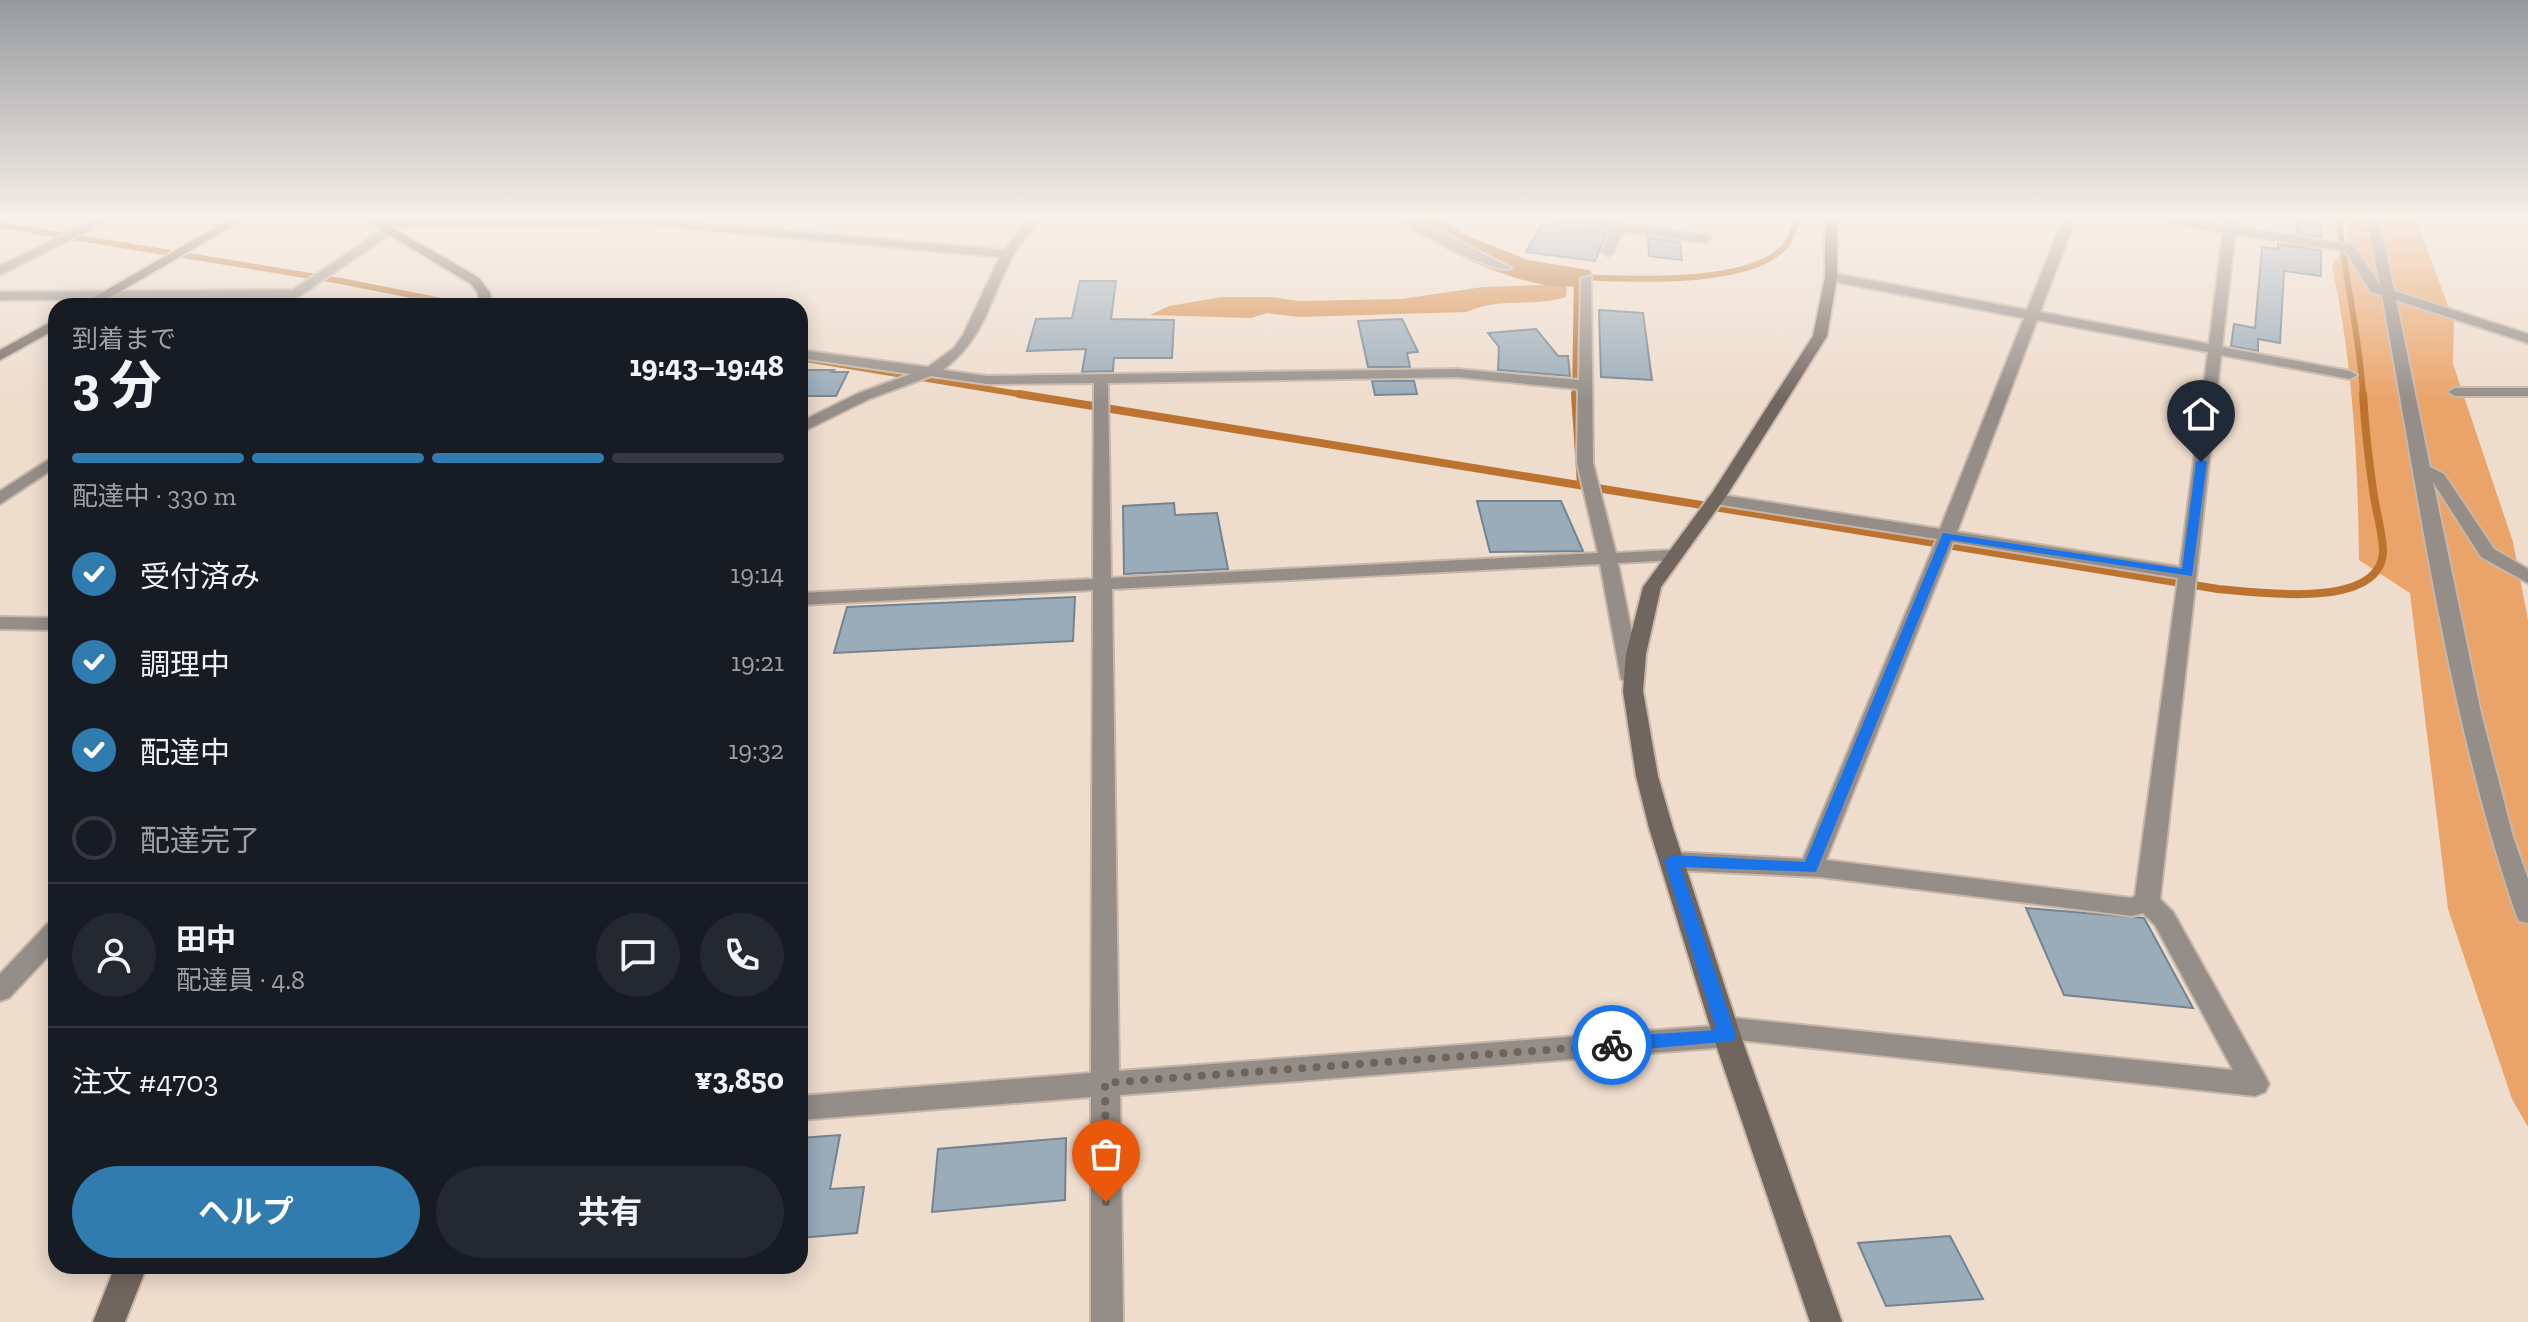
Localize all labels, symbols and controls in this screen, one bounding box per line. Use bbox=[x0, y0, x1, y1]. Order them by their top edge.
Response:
text: 到着まで bbox=[72, 323, 176, 355]
text: 19:43–19:48 bbox=[629, 348, 784, 384]
text: 3 分 bbox=[72, 354, 161, 416]
pin bbox=[2167, 380, 2235, 462]
icon: home bbox=[2179, 392, 2223, 436]
text: 配達中 · 330 m bbox=[72, 480, 236, 512]
icon: check bbox=[72, 552, 116, 596]
text: 19:14 bbox=[730, 558, 784, 590]
text: 受付済み bbox=[140, 559, 260, 595]
icon: check bbox=[72, 640, 116, 684]
text: 19:21 bbox=[731, 646, 784, 678]
text: 調理中 bbox=[140, 647, 230, 683]
icon: check bbox=[72, 728, 116, 772]
text: 19:32 bbox=[728, 734, 784, 766]
text: 配達中 bbox=[140, 735, 230, 771]
text: 配達完了 bbox=[140, 823, 260, 859]
button: person bbox=[72, 913, 156, 997]
button: chat bbox=[596, 913, 680, 997]
button: phone bbox=[700, 913, 784, 997]
text: 田中 bbox=[176, 922, 236, 958]
text: 配達員 · 4.8 bbox=[176, 964, 305, 996]
courier bbox=[1572, 1005, 1652, 1085]
icon: bike bbox=[1590, 1023, 1634, 1067]
text: ¥3,850 bbox=[694, 1061, 784, 1097]
text: 注文 #4703 bbox=[72, 1064, 218, 1100]
pin bbox=[1072, 1120, 1140, 1202]
icon: bag bbox=[1084, 1132, 1128, 1176]
button: ヘルプ bbox=[72, 1166, 420, 1258]
button: 共有 bbox=[436, 1166, 784, 1258]

